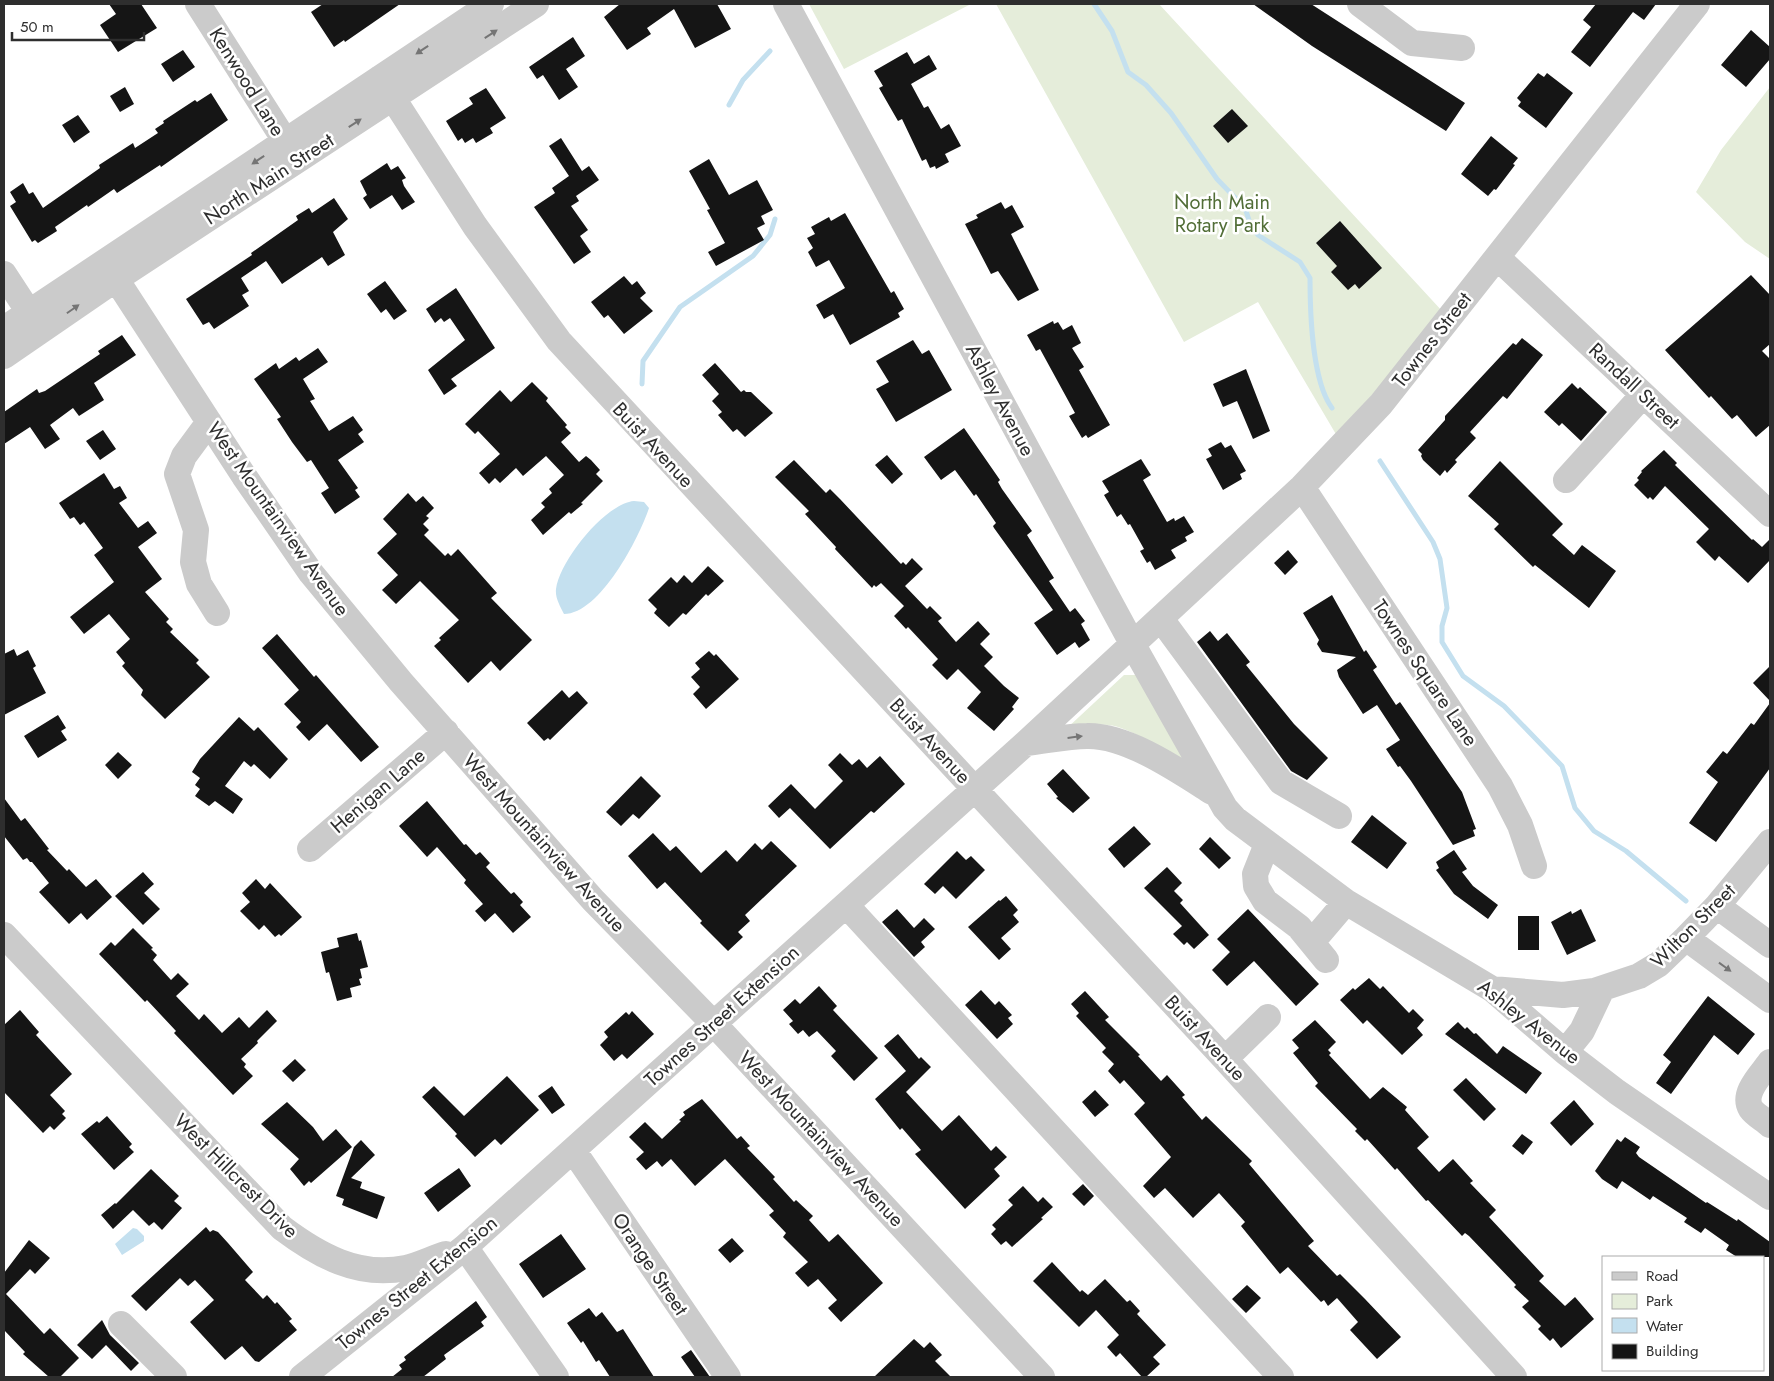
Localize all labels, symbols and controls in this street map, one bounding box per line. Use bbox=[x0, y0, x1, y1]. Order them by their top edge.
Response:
scale bar bbox=[12, 10, 145, 42]
text: 50 m bbox=[20, 16, 54, 38]
street label: Kenwood Lane bbox=[202, 22, 292, 142]
one-way arrow bbox=[484, 29, 497, 39]
one-way arrow bbox=[415, 45, 428, 55]
one-way arrow bbox=[348, 118, 362, 128]
street label: North Main Street bbox=[198, 126, 340, 232]
one-way arrow bbox=[251, 155, 264, 165]
park label: North Main Rotary Park bbox=[1174, 188, 1270, 240]
street label: Townes Street bbox=[1385, 286, 1479, 394]
one-way arrow bbox=[66, 304, 80, 314]
street label: Randall Street bbox=[1582, 336, 1686, 436]
street label: Ashley Avenue bbox=[958, 339, 1042, 461]
street label: Buist Avenue bbox=[606, 396, 700, 494]
street label: West Mountainview Avenue bbox=[200, 416, 356, 622]
street label: Townes Square Lane bbox=[1365, 594, 1485, 752]
street label: Buist Avenue bbox=[883, 692, 977, 790]
one-way arrow bbox=[1067, 733, 1083, 741]
street label: Henigan Lane bbox=[324, 742, 432, 840]
street label: West Mountainview Avenue bbox=[456, 747, 632, 939]
street label: Wilton Street bbox=[1644, 877, 1742, 975]
street label: Townes Street Extension bbox=[638, 938, 806, 1094]
one-way arrow bbox=[1718, 962, 1732, 972]
street label: Ashley Avenue bbox=[1471, 973, 1587, 1071]
street label: Buist Avenue bbox=[1158, 989, 1252, 1087]
street label: West Mountainview Avenue bbox=[731, 1044, 911, 1234]
street label: West Hillcrest Drive bbox=[167, 1107, 305, 1245]
street label: Orange Street bbox=[605, 1207, 695, 1321]
street label: Townes Street Extension bbox=[330, 1209, 504, 1357]
legend bbox=[1602, 1256, 1764, 1371]
text: Road bbox=[1646, 1265, 1678, 1287]
text: Park bbox=[1646, 1290, 1673, 1312]
text: Water bbox=[1646, 1315, 1684, 1337]
text: Building bbox=[1646, 1340, 1698, 1362]

